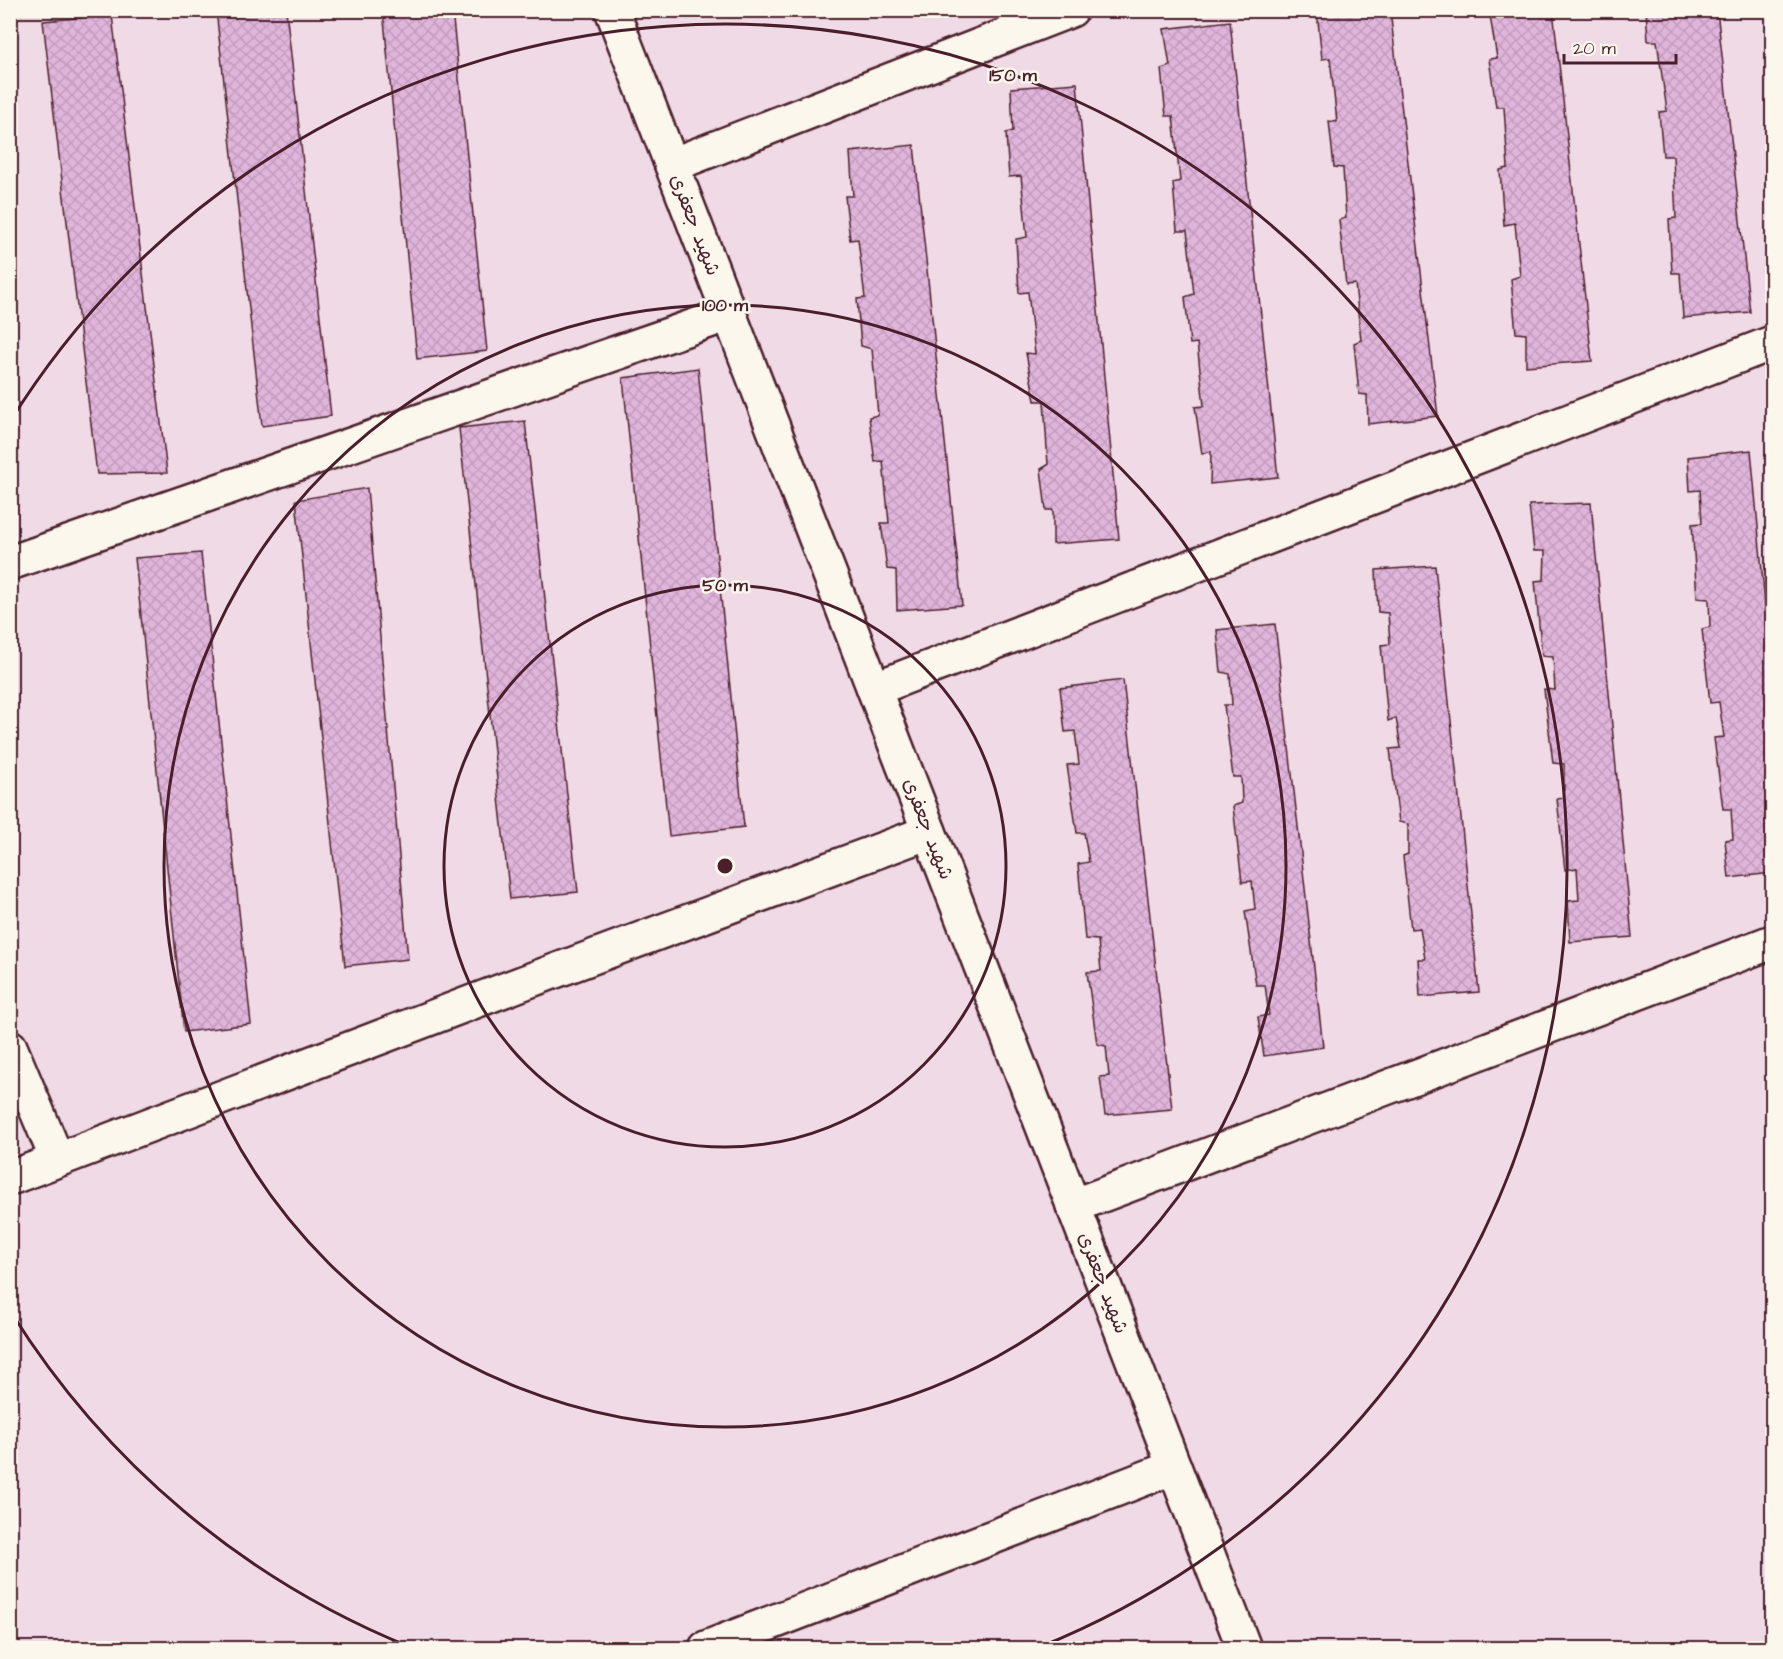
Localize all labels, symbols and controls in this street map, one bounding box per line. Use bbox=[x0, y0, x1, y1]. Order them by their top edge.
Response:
scale bar bbox=[1564, 27, 1676, 65]
text: 20 m bbox=[1573, 36, 1616, 61]
text: 150 m bbox=[989, 63, 1038, 88]
street label: شهید جعفری bbox=[663, 170, 727, 280]
text: 100 m bbox=[702, 293, 749, 318]
text: 50 m bbox=[702, 573, 749, 598]
street label: شهید جعفری bbox=[896, 774, 960, 884]
centre of rings bbox=[715, 856, 735, 876]
street label: شهید جعفری bbox=[1071, 1228, 1135, 1338]

